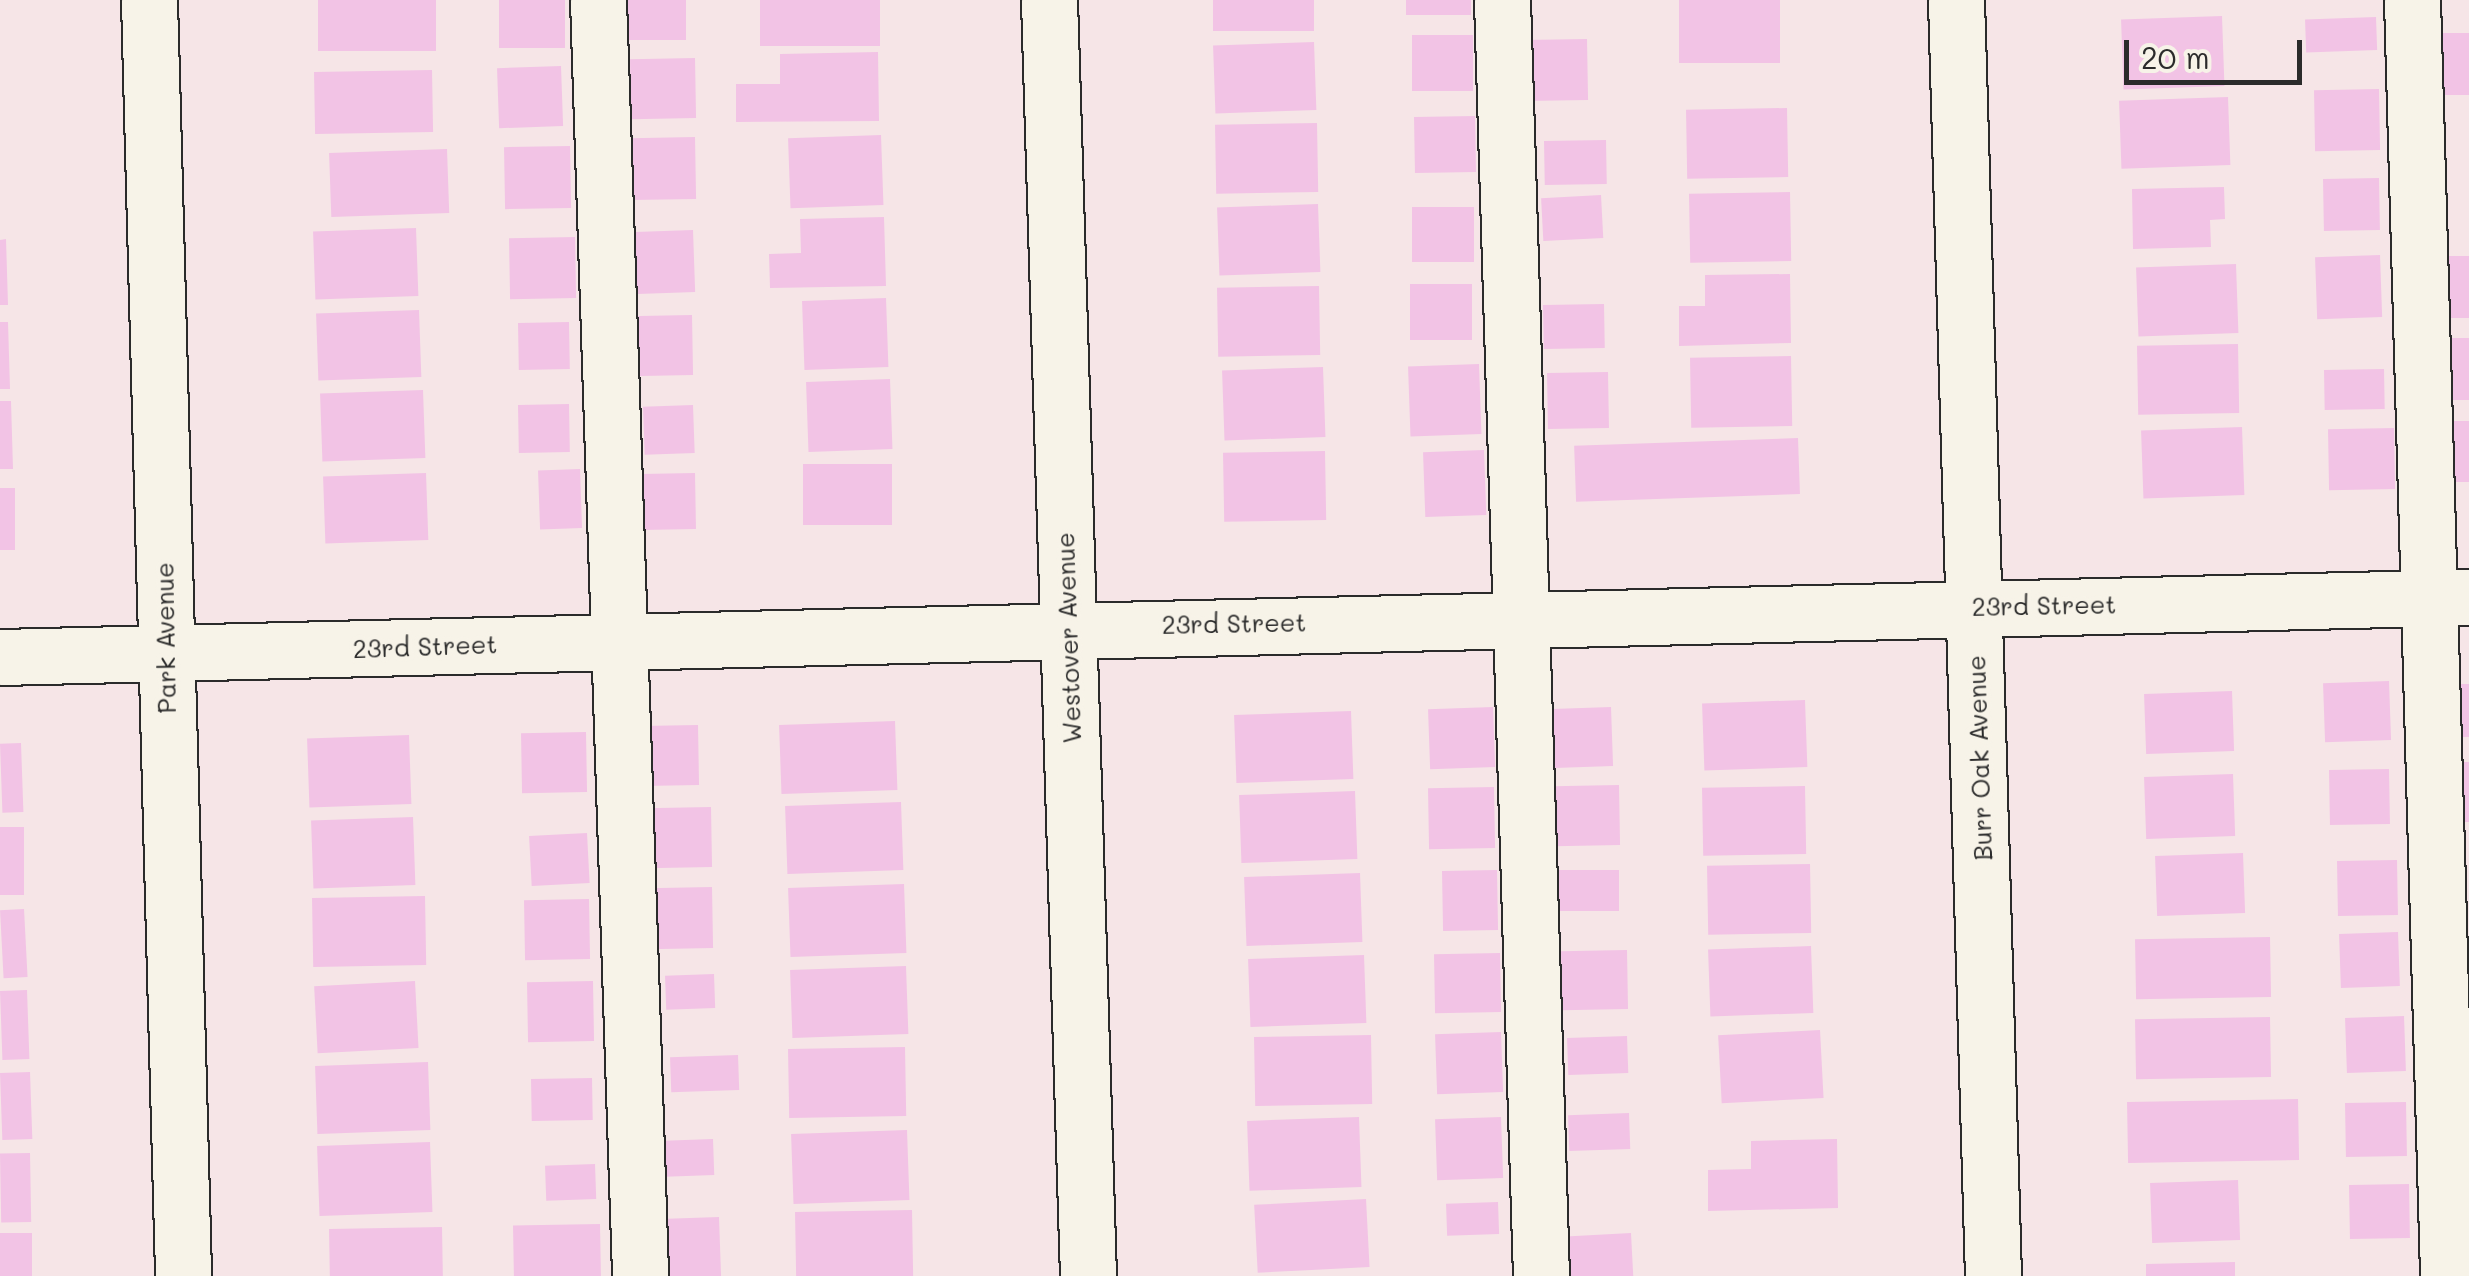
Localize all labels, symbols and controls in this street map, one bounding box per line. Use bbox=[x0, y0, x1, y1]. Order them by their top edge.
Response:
scale bar bbox=[2129, 20, 2306, 82]
text: 20 m bbox=[2141, 37, 2210, 77]
street label: Westover Avenue bbox=[1049, 532, 1087, 744]
street label: Park Avenue bbox=[149, 562, 181, 714]
street label: 23rd Street bbox=[1971, 589, 2117, 621]
street label: 23rd Street bbox=[1161, 607, 1307, 639]
street label: 23rd Street bbox=[352, 628, 498, 664]
street label: Burr Oak Avenue bbox=[1960, 655, 1998, 861]

